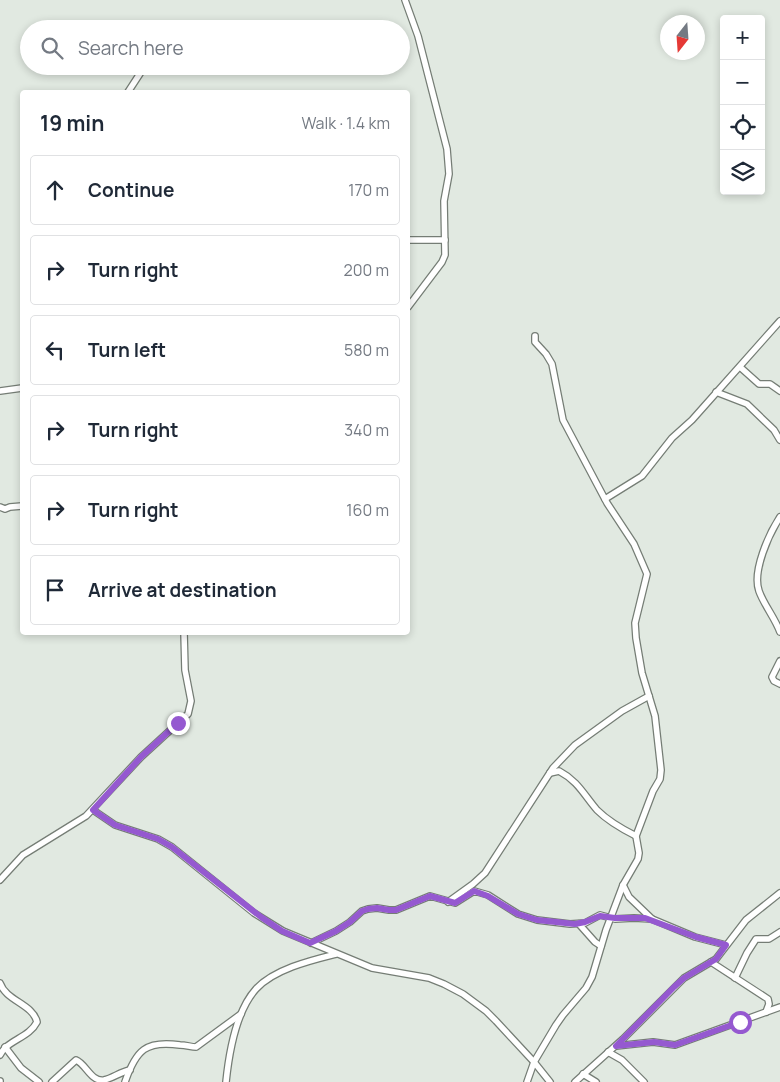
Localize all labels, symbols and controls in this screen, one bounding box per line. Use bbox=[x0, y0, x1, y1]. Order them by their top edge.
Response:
north arrow bbox=[660, 15, 705, 60]
map controls bbox=[720, 15, 765, 195]
button: + bbox=[720, 15, 765, 60]
search box bbox=[20, 20, 410, 75]
icon: search bbox=[38, 34, 66, 62]
text: Search here bbox=[78, 35, 184, 61]
button: − bbox=[720, 60, 765, 105]
button: locate bbox=[720, 105, 765, 150]
text: 19 min bbox=[40, 109, 104, 137]
text: Walk · 1.4 km bbox=[301, 112, 390, 134]
button: layers bbox=[720, 150, 765, 195]
icon: ahead bbox=[41, 176, 69, 204]
text: Continue bbox=[88, 177, 174, 203]
text: 170 m bbox=[348, 179, 389, 201]
icon: right bbox=[41, 256, 69, 284]
text: Turn right bbox=[88, 257, 178, 283]
text: 200 m bbox=[344, 259, 389, 281]
icon: left bbox=[41, 336, 69, 364]
text: Turn left bbox=[88, 337, 166, 363]
text: 580 m bbox=[344, 339, 389, 361]
icon: right bbox=[41, 416, 69, 444]
text: Turn right bbox=[88, 417, 178, 443]
text: 340 m bbox=[344, 419, 389, 441]
icon: right bbox=[41, 496, 69, 524]
text: Turn right bbox=[88, 497, 178, 523]
text: 160 m bbox=[346, 499, 389, 521]
icon: arrive bbox=[41, 576, 69, 604]
text: Arrive at destination bbox=[88, 577, 277, 603]
route end bbox=[167, 712, 190, 735]
route start bbox=[729, 1011, 752, 1034]

